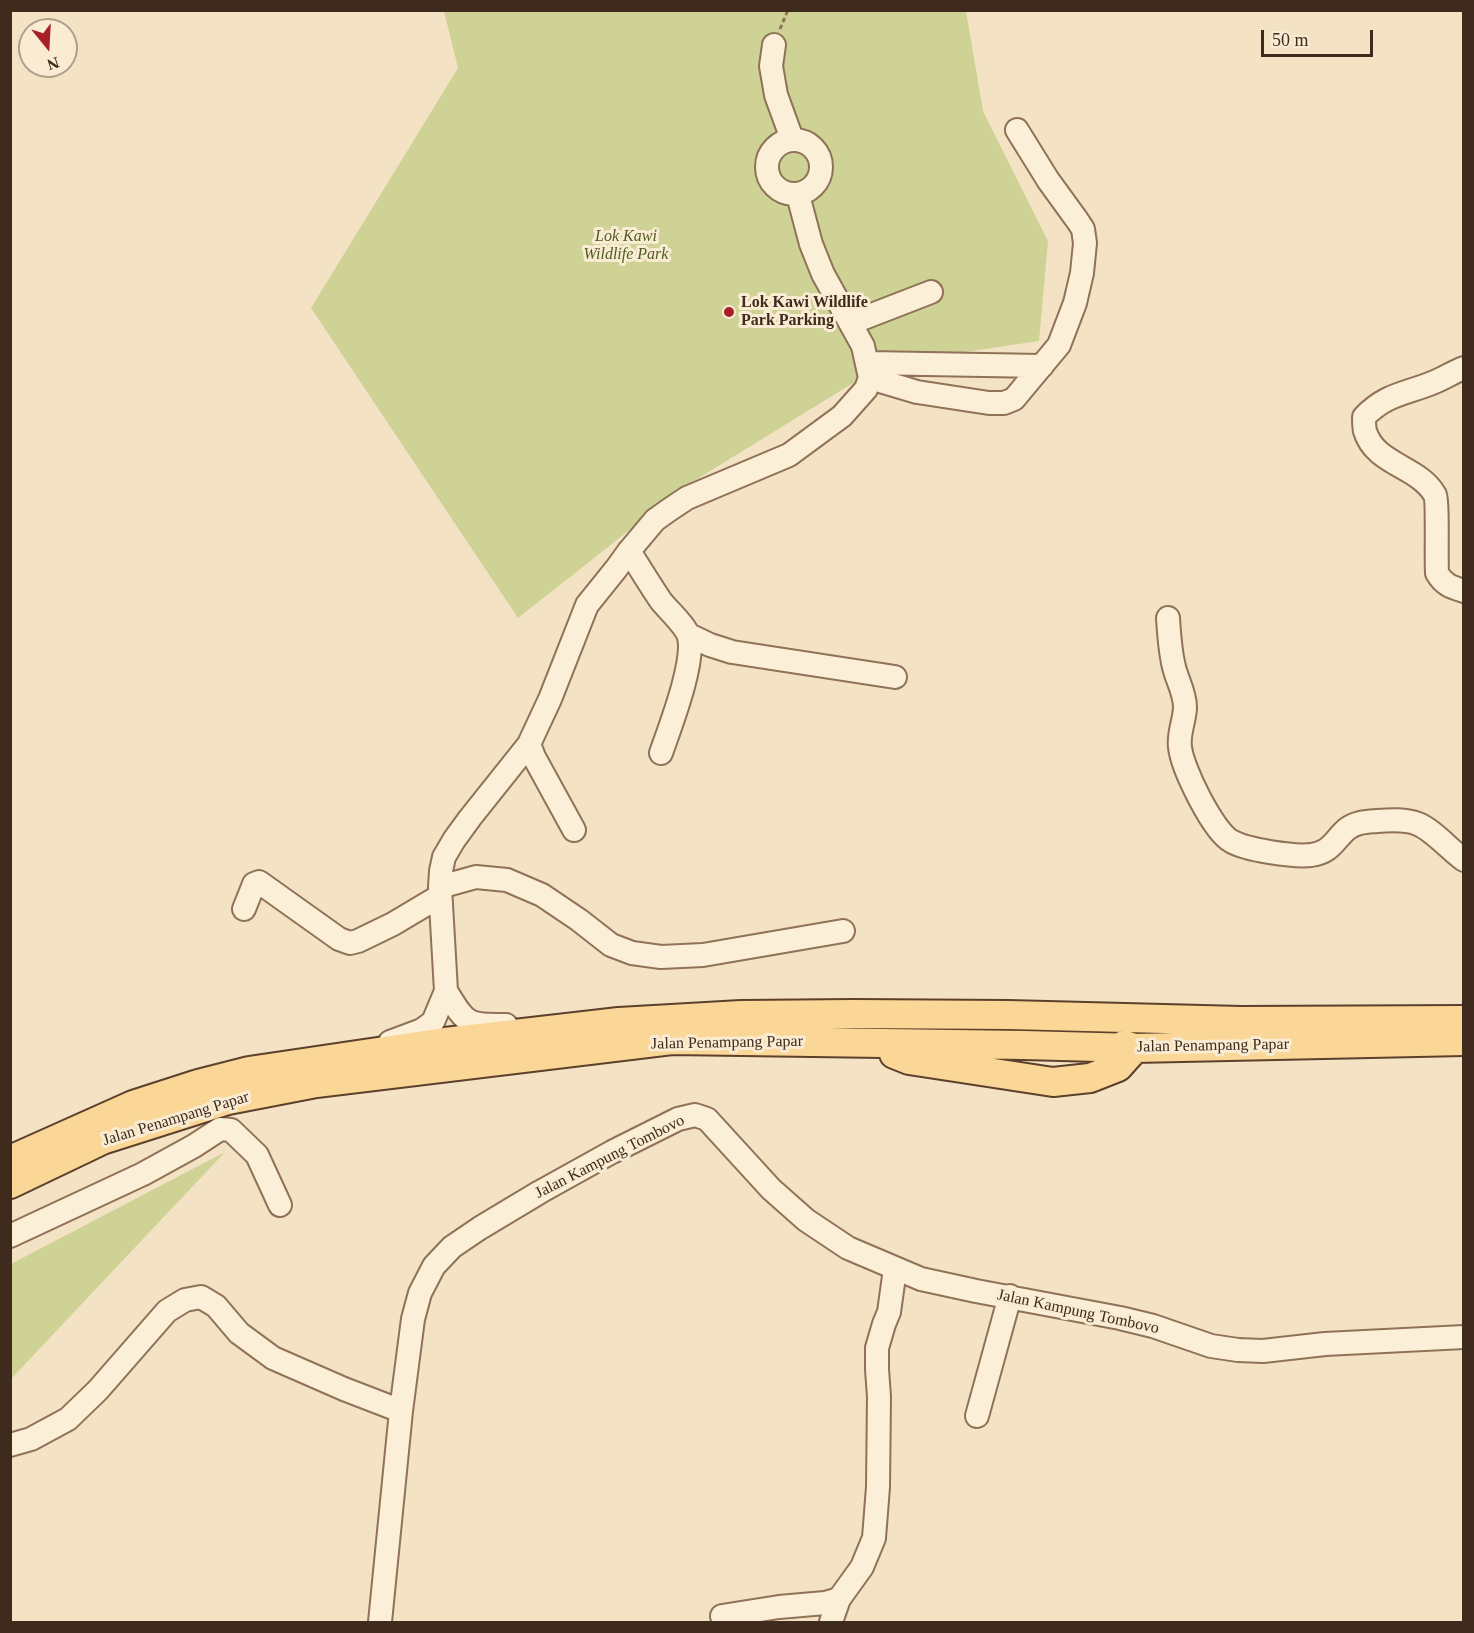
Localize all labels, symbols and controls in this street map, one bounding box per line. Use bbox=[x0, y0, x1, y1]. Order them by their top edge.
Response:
north arrow bbox=[18, 18, 78, 78]
scale bar bbox=[1264, 18, 1376, 56]
text: 50 m bbox=[1272, 30, 1309, 50]
text: N bbox=[45, 54, 61, 74]
park label: Lok Kawi Wildlife Park bbox=[584, 227, 668, 265]
place label: Lok Kawi Wildlife Park Parking bbox=[741, 293, 868, 331]
marker: Lok Kawi Wildlife Park Parking bbox=[722, 305, 736, 319]
street label: Jalan Penampang Papar bbox=[651, 1032, 803, 1054]
street label: Jalan Penampang Papar bbox=[1137, 1035, 1289, 1057]
street label: Jalan Penampang Papar bbox=[101, 1088, 251, 1150]
street label: Jalan Kampung Tombovo bbox=[532, 1111, 688, 1203]
street label: Jalan Kampung Tombovo bbox=[995, 1285, 1161, 1339]

